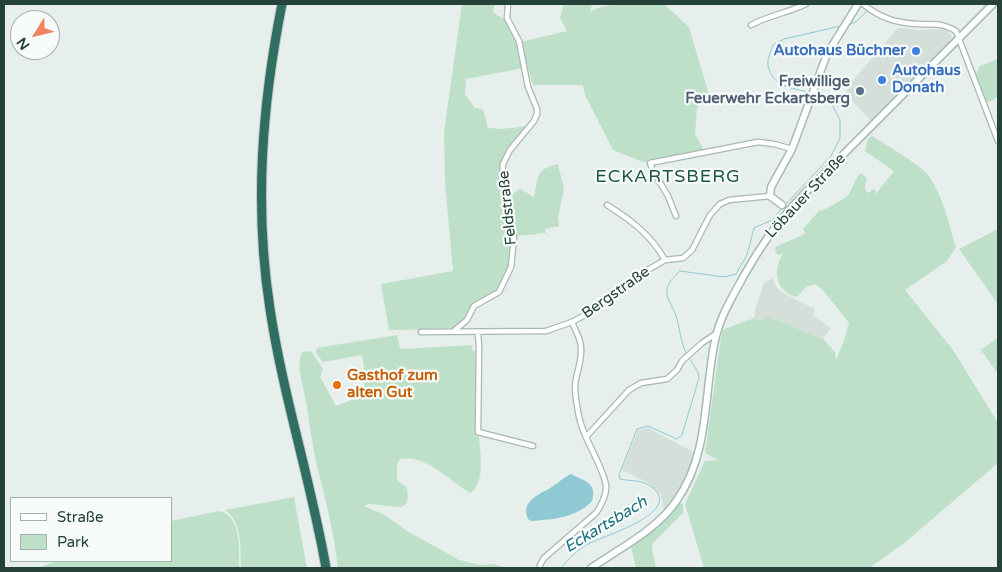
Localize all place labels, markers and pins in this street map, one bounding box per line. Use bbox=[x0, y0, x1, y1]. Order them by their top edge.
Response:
place label: Autohaus Büchner bbox=[773, 42, 906, 60]
marker: Autohaus Büchner bbox=[910, 45, 922, 57]
place label: Autohaus Donath bbox=[892, 62, 961, 97]
place label: Freiwillige Feuerwehr Eckartsberg bbox=[685, 73, 850, 108]
marker: Autohaus Donath bbox=[876, 74, 888, 86]
marker: Freiwillige Feuerwehr Eckartsberg bbox=[854, 85, 866, 97]
place label: Gasthof zum alten Gut bbox=[347, 367, 438, 402]
marker: Gasthof zum alten Gut bbox=[331, 379, 343, 391]

